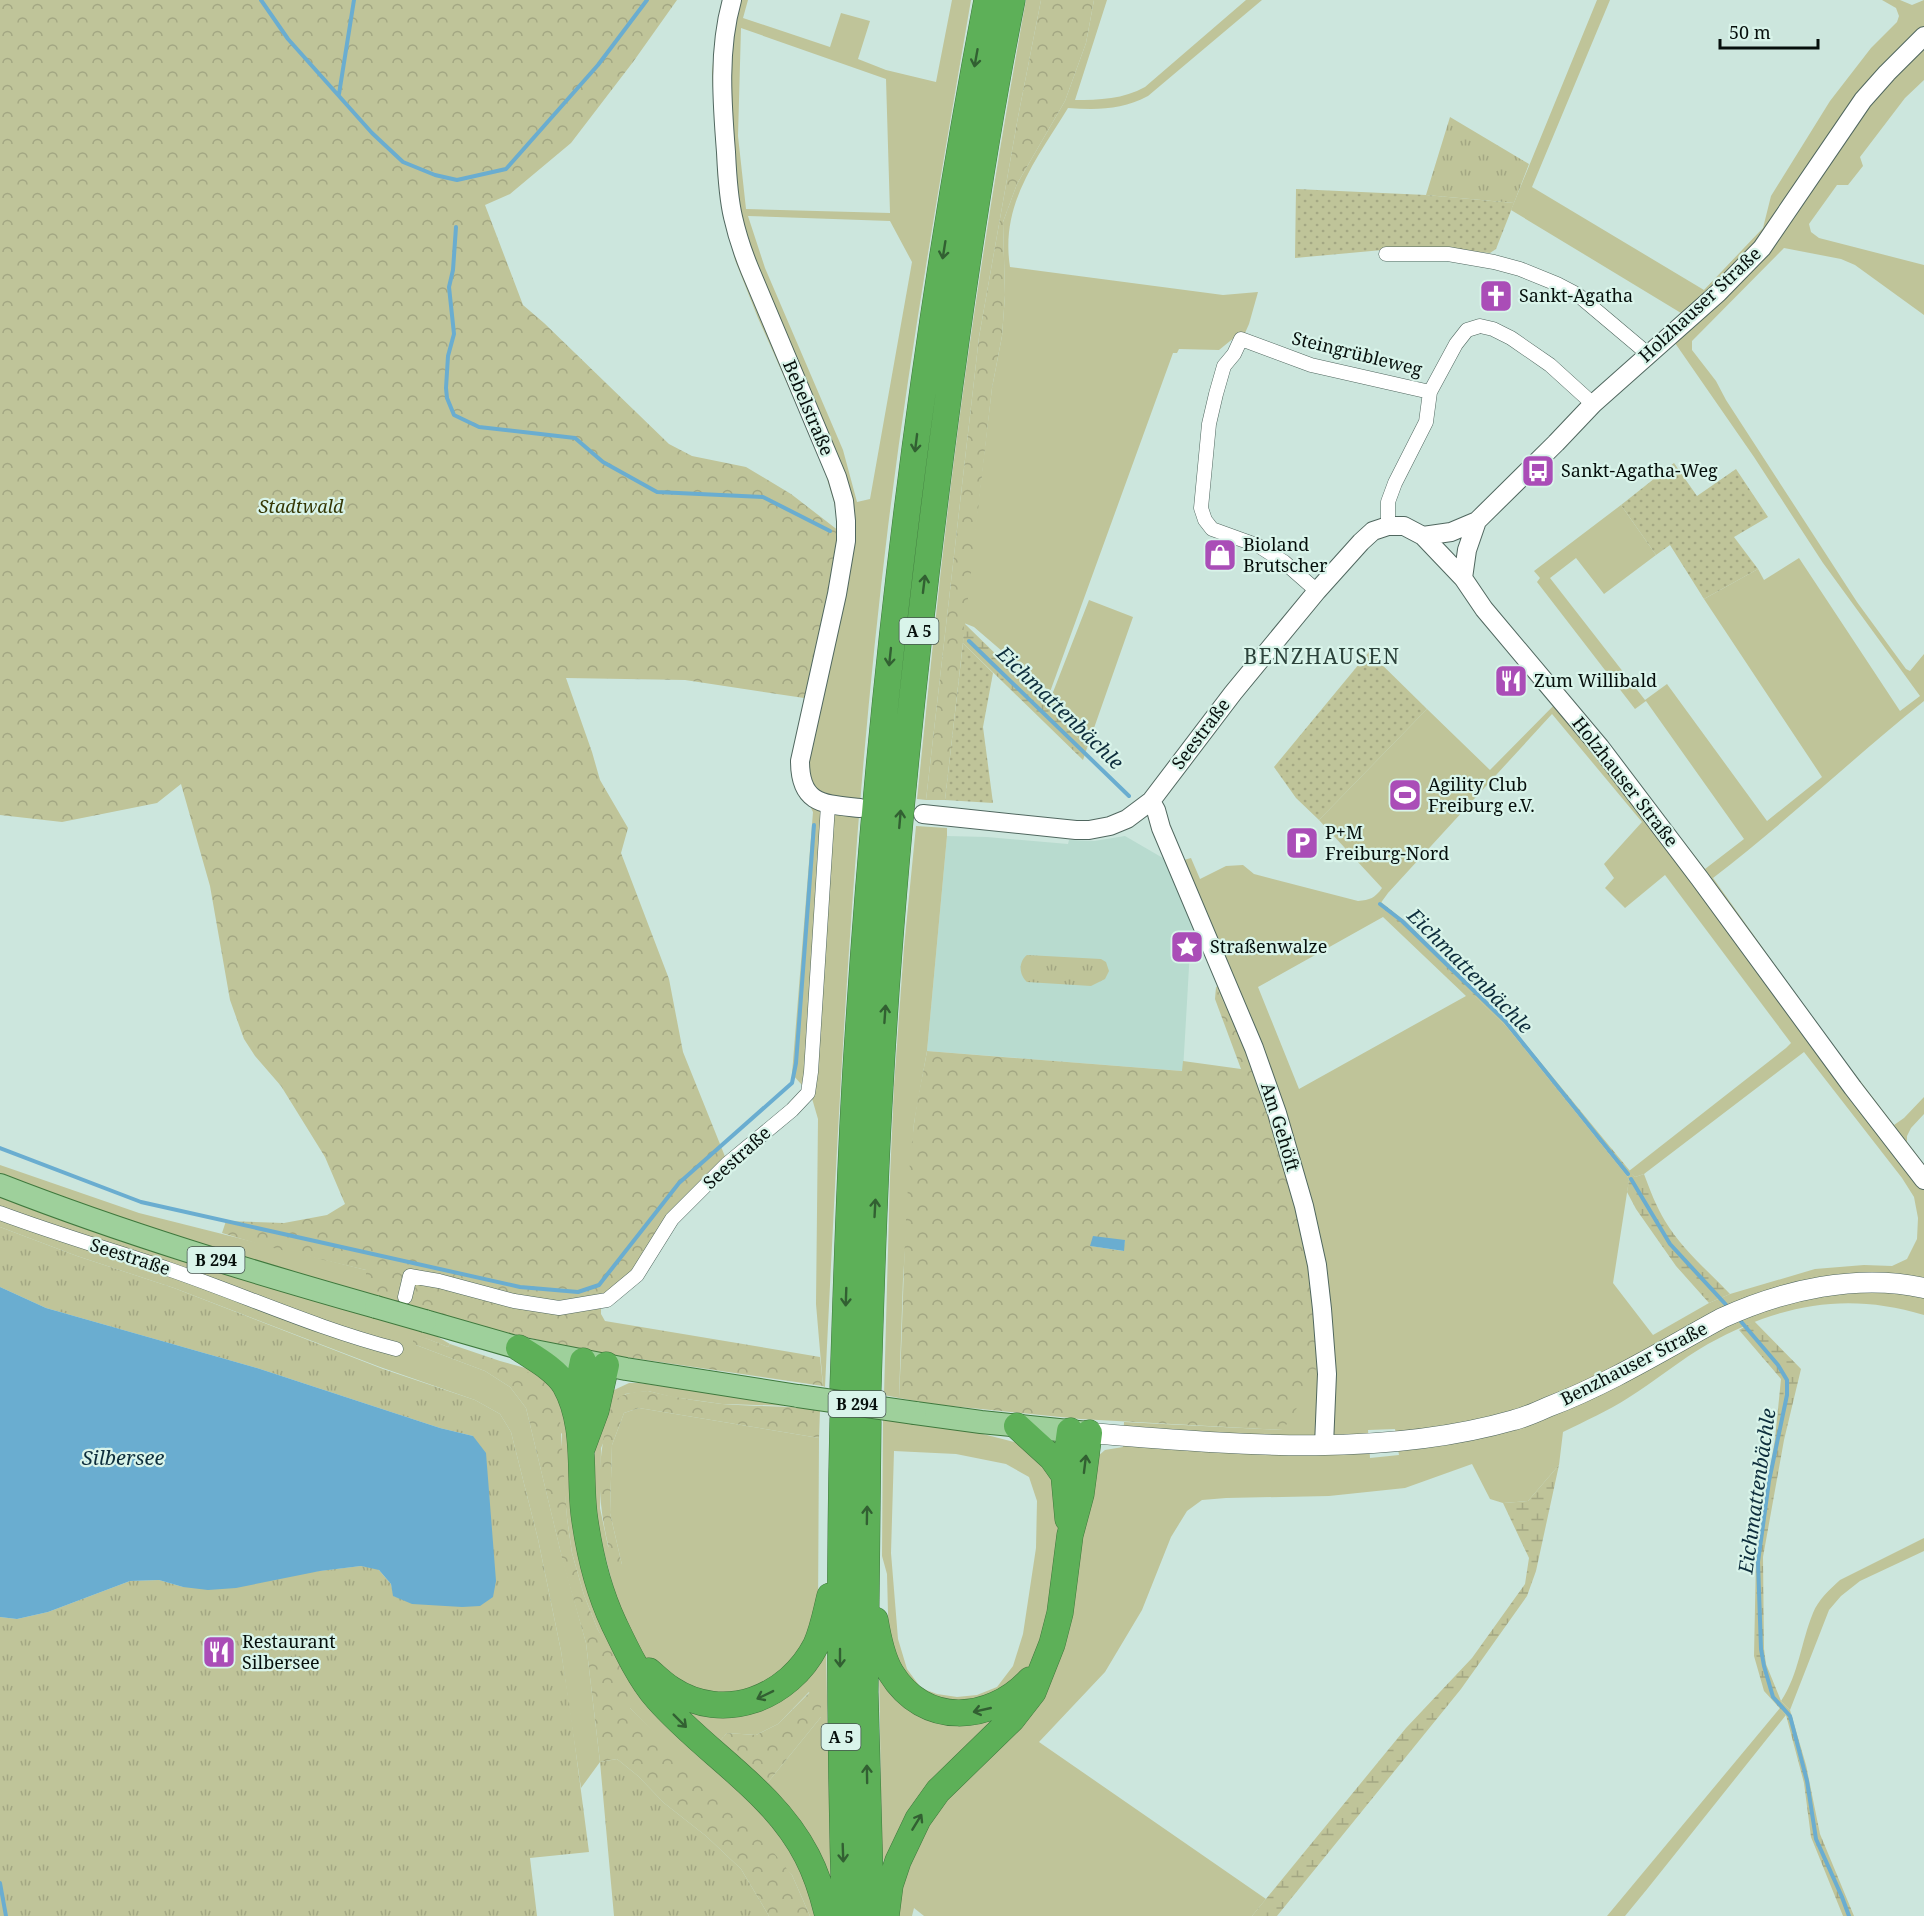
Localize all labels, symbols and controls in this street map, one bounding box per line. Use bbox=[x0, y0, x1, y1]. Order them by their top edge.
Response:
scale bar bbox=[1720, 12, 1818, 50]
text: 50 m bbox=[1729, 20, 1771, 44]
one-way arrow bbox=[970, 47, 981, 67]
one-way arrow bbox=[939, 240, 950, 259]
street label: Holzhauser Straße bbox=[1633, 241, 1766, 367]
church icon: Sankt-Agatha bbox=[1478, 278, 1514, 314]
place label: Sankt-Agatha bbox=[1519, 283, 1633, 307]
street label: Steingrübleweg bbox=[1289, 325, 1425, 381]
street label: Bebelstraße bbox=[778, 356, 840, 459]
one-way arrow bbox=[911, 432, 922, 452]
bus stop icon: Sankt-Agatha-Weg bbox=[1520, 453, 1556, 489]
place label: Sankt-Agatha-Weg bbox=[1561, 458, 1718, 482]
park label: Stadtwald bbox=[259, 494, 344, 518]
place label: Bioland Brutscher bbox=[1243, 532, 1328, 577]
shop icon: Bioland Brutscher bbox=[1202, 537, 1238, 573]
one-way arrow bbox=[919, 574, 930, 594]
road number: A 5 bbox=[900, 618, 938, 644]
water label: Eichmattenbächle bbox=[990, 639, 1130, 775]
district label: BENZHAUSEN bbox=[1244, 642, 1400, 670]
one-way arrow bbox=[884, 647, 895, 667]
restaurant icon: Zum Willibald bbox=[1493, 663, 1529, 699]
place label: Zum Willibald bbox=[1534, 668, 1657, 692]
street label: Seestraße bbox=[1166, 693, 1235, 774]
street label: Holzhauser Straße bbox=[1567, 711, 1684, 851]
place label: Agility Club Freiburg e.V. bbox=[1428, 772, 1535, 817]
sports icon: Agility Club Freiburg e.V. bbox=[1387, 777, 1423, 813]
one-way arrow bbox=[895, 810, 906, 830]
place label: P+M Freiburg-Nord bbox=[1325, 820, 1449, 865]
parking icon: P+M Freiburg-Nord bbox=[1284, 825, 1320, 861]
water label: Eichmattenbächle bbox=[1401, 901, 1539, 1039]
place icon: Straßenwalze bbox=[1169, 929, 1205, 965]
place label: Straßenwalze bbox=[1210, 934, 1327, 958]
one-way arrow bbox=[879, 1004, 890, 1024]
street label: Am Gehöft bbox=[1256, 1079, 1306, 1174]
street label: Seestraße bbox=[697, 1121, 775, 1194]
one-way arrow bbox=[869, 1199, 880, 1219]
street label: Seestraße bbox=[87, 1232, 174, 1280]
road number: B 294 bbox=[188, 1247, 244, 1273]
one-way arrow bbox=[840, 1286, 852, 1306]
street label: Benzhauser Straße bbox=[1556, 1316, 1711, 1411]
road number: B 294 bbox=[828, 1391, 886, 1417]
water label: Eichmattenbächle bbox=[1731, 1406, 1781, 1576]
water label: Silbersee bbox=[82, 1444, 164, 1471]
one-way arrow bbox=[1080, 1454, 1091, 1474]
one-way arrow bbox=[861, 1505, 873, 1525]
place label: Restaurant Silbersee bbox=[242, 1629, 336, 1674]
restaurant icon: Restaurant Silbersee bbox=[201, 1634, 237, 1670]
one-way arrow bbox=[834, 1648, 846, 1668]
one-way arrow bbox=[756, 1690, 774, 1702]
one-way arrow bbox=[972, 1705, 991, 1717]
one-way arrow bbox=[672, 1714, 687, 1728]
road number: A 5 bbox=[822, 1724, 860, 1750]
one-way arrow bbox=[861, 1764, 872, 1784]
one-way arrow bbox=[912, 1814, 924, 1831]
one-way arrow bbox=[838, 1843, 849, 1863]

